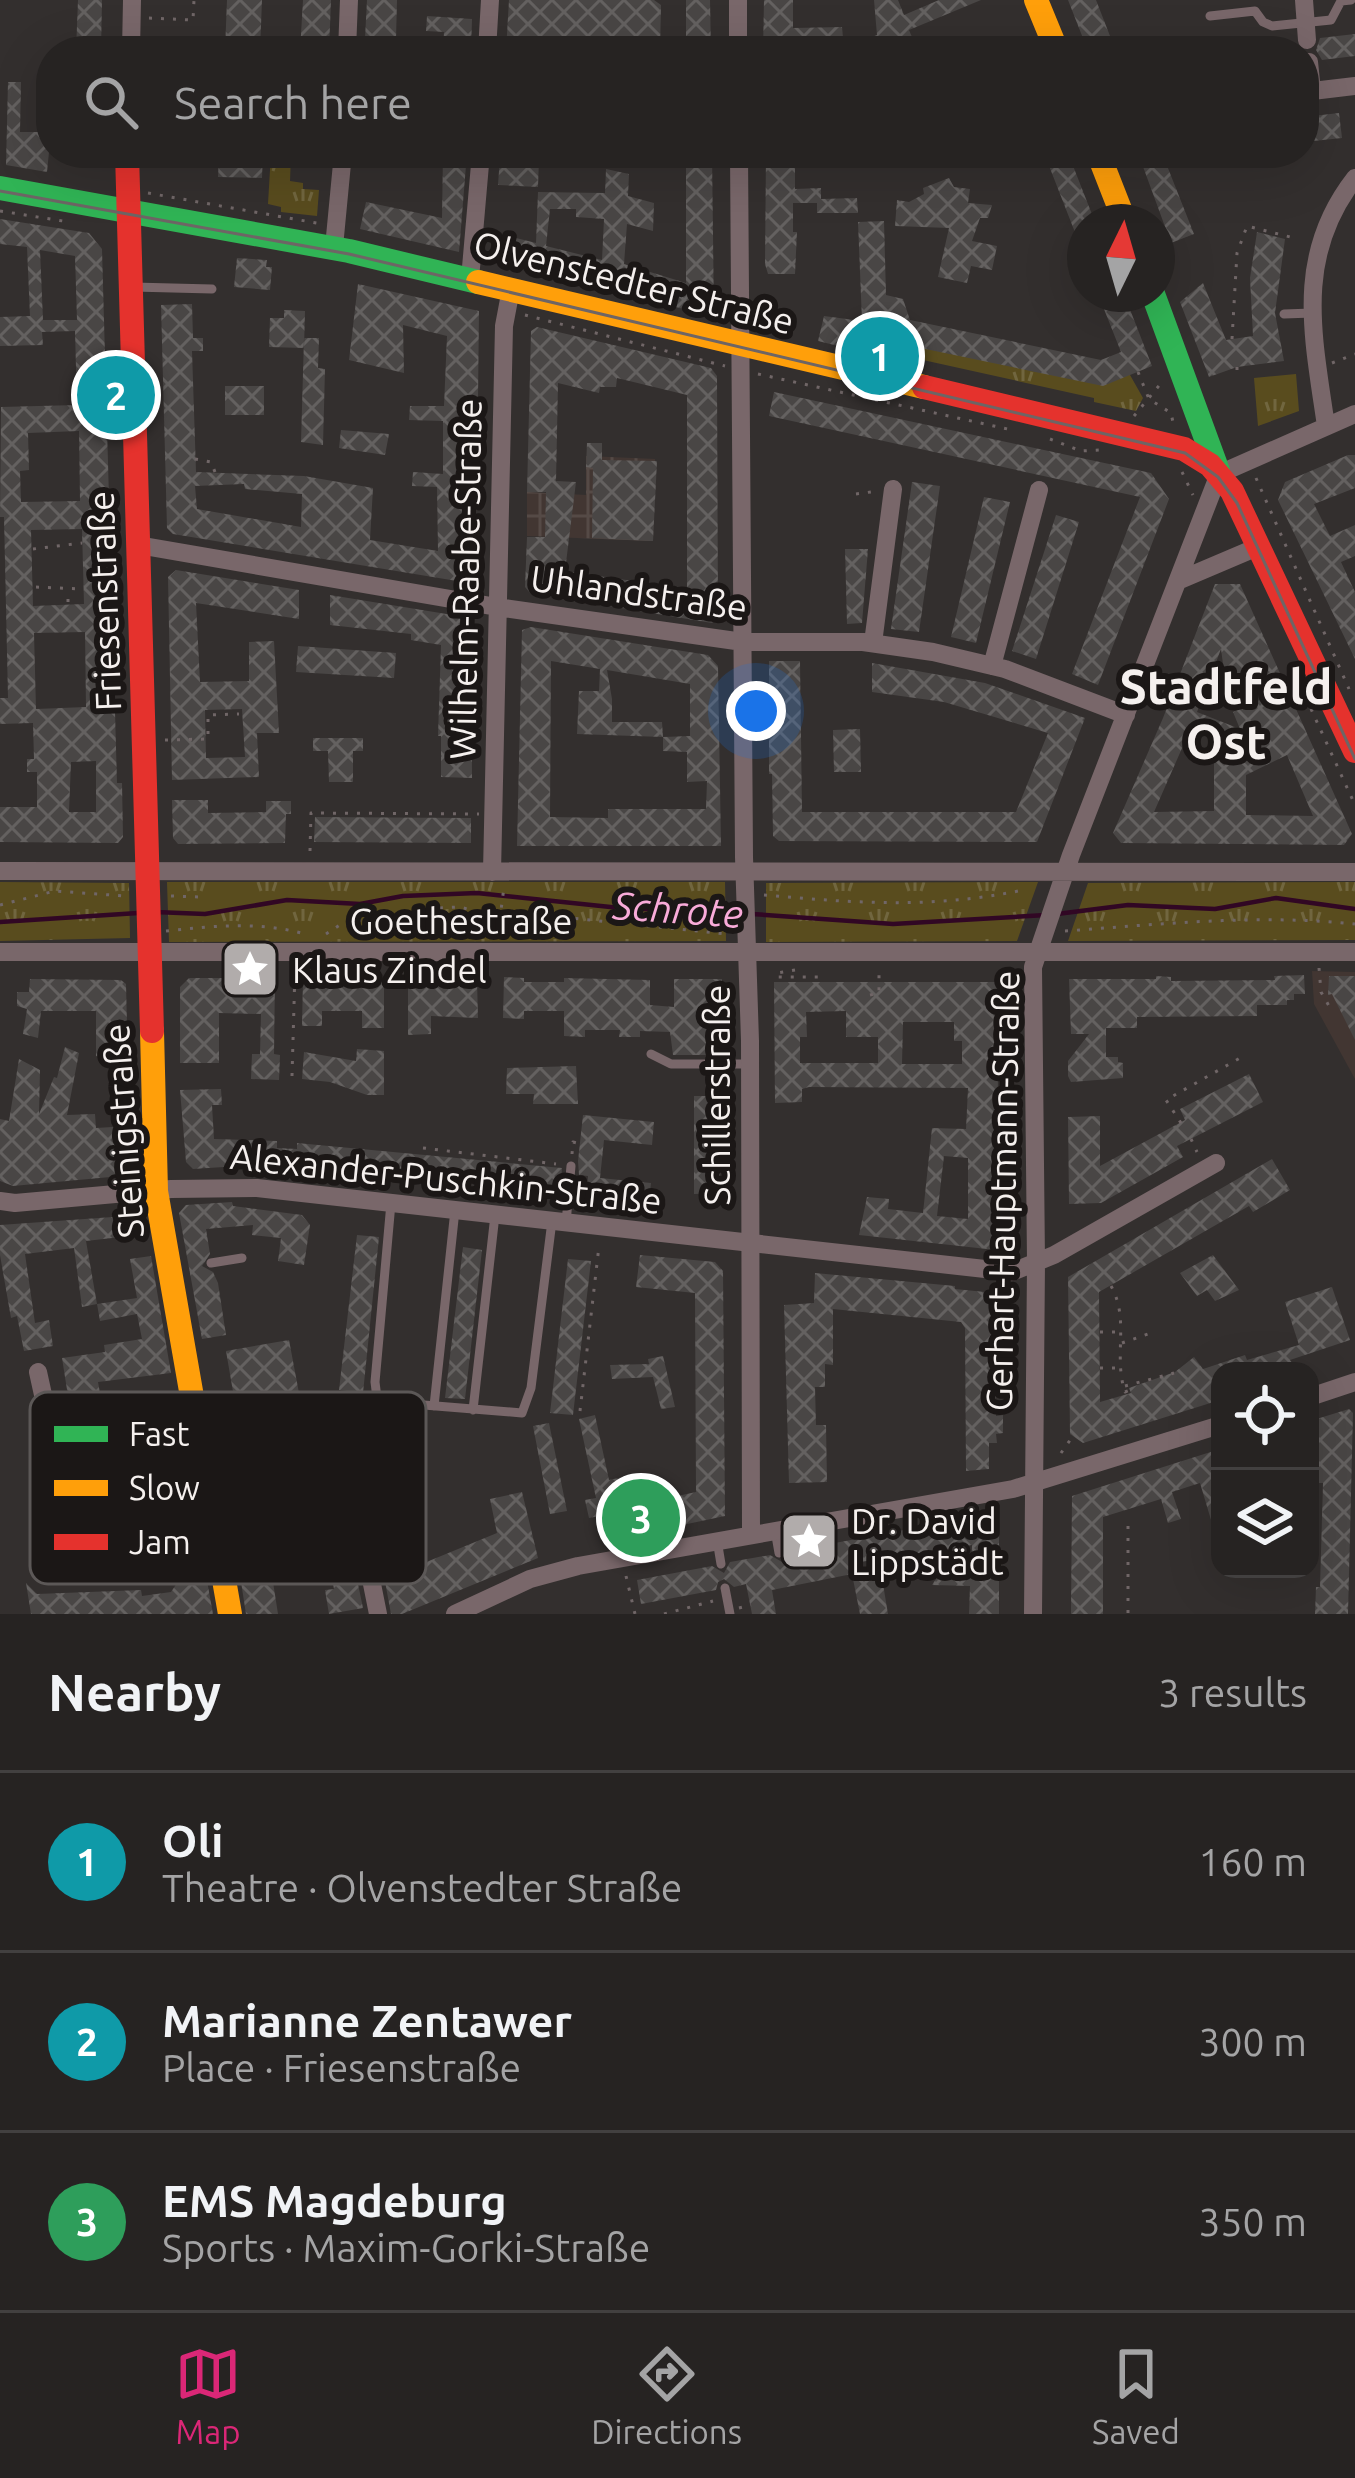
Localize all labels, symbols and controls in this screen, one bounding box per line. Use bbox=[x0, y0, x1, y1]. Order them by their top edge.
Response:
search box bbox=[36, 36, 1319, 168]
icon: search bbox=[78, 69, 144, 135]
text: Search here bbox=[174, 77, 412, 128]
north arrow bbox=[1067, 204, 1175, 312]
street label: Olvenstedter Straße bbox=[470, 222, 798, 342]
pin: 1 bbox=[841, 311, 919, 401]
pin: 2 bbox=[77, 350, 155, 440]
street label: Wilhelm-Raabe-Straße bbox=[441, 398, 489, 760]
street label: Friesenstraße bbox=[80, 490, 128, 712]
street label: Uhlandstraße bbox=[528, 557, 750, 627]
district label: Stadtfeld Ost bbox=[1119, 659, 1333, 768]
your location bbox=[726, 681, 786, 741]
water label: Schrote bbox=[611, 883, 745, 935]
street label: Goethestraße bbox=[350, 900, 572, 941]
place icon: Klaus Zindel bbox=[219, 938, 281, 1000]
place label: Klaus Zindel bbox=[292, 949, 487, 990]
street label: Gerhart-Hauptmann-Straße bbox=[978, 970, 1026, 1412]
street label: Schillerstraße bbox=[696, 985, 737, 1205]
street label: Steinigstraße bbox=[95, 1022, 151, 1240]
street label: Alexander-Puschkin-Straße bbox=[228, 1135, 664, 1221]
map controls bbox=[1211, 1362, 1319, 1578]
button: locate bbox=[1211, 1362, 1319, 1470]
legend bbox=[30, 1392, 426, 1584]
text: Fast bbox=[129, 1415, 189, 1452]
text: Slow bbox=[129, 1469, 200, 1506]
button: layers bbox=[1211, 1470, 1319, 1578]
pin: 3 bbox=[602, 1473, 680, 1563]
place label: Dr. David Lippstädt bbox=[851, 1500, 1004, 1582]
place icon: Dr. David Lippstädt bbox=[778, 1510, 840, 1572]
text: Jam bbox=[129, 1523, 191, 1560]
text: Nearby bbox=[48, 1663, 221, 1721]
text: 3 results bbox=[1158, 1671, 1307, 1714]
text: Oli bbox=[162, 1815, 224, 1866]
text: 1 bbox=[76, 1840, 98, 1883]
text: 160 m bbox=[1198, 1840, 1307, 1883]
text: Theatre · Olvenstedter Straße bbox=[162, 1866, 682, 1909]
text: Marianne Zentawer bbox=[162, 1995, 572, 2046]
text: 2 bbox=[76, 2020, 98, 2063]
text: 300 m bbox=[1198, 2020, 1307, 2063]
text: Place · Friesenstraße bbox=[162, 2046, 521, 2089]
text: EMS Magdeburg bbox=[162, 2175, 507, 2226]
text: 3 bbox=[76, 2200, 98, 2243]
text: 350 m bbox=[1198, 2200, 1307, 2243]
text: Sports · Maxim-Gorki-Straße bbox=[162, 2226, 650, 2269]
tab: Map bbox=[175, 2341, 241, 2450]
tab: Directions bbox=[591, 2341, 742, 2450]
tab: Saved bbox=[1092, 2341, 1180, 2450]

